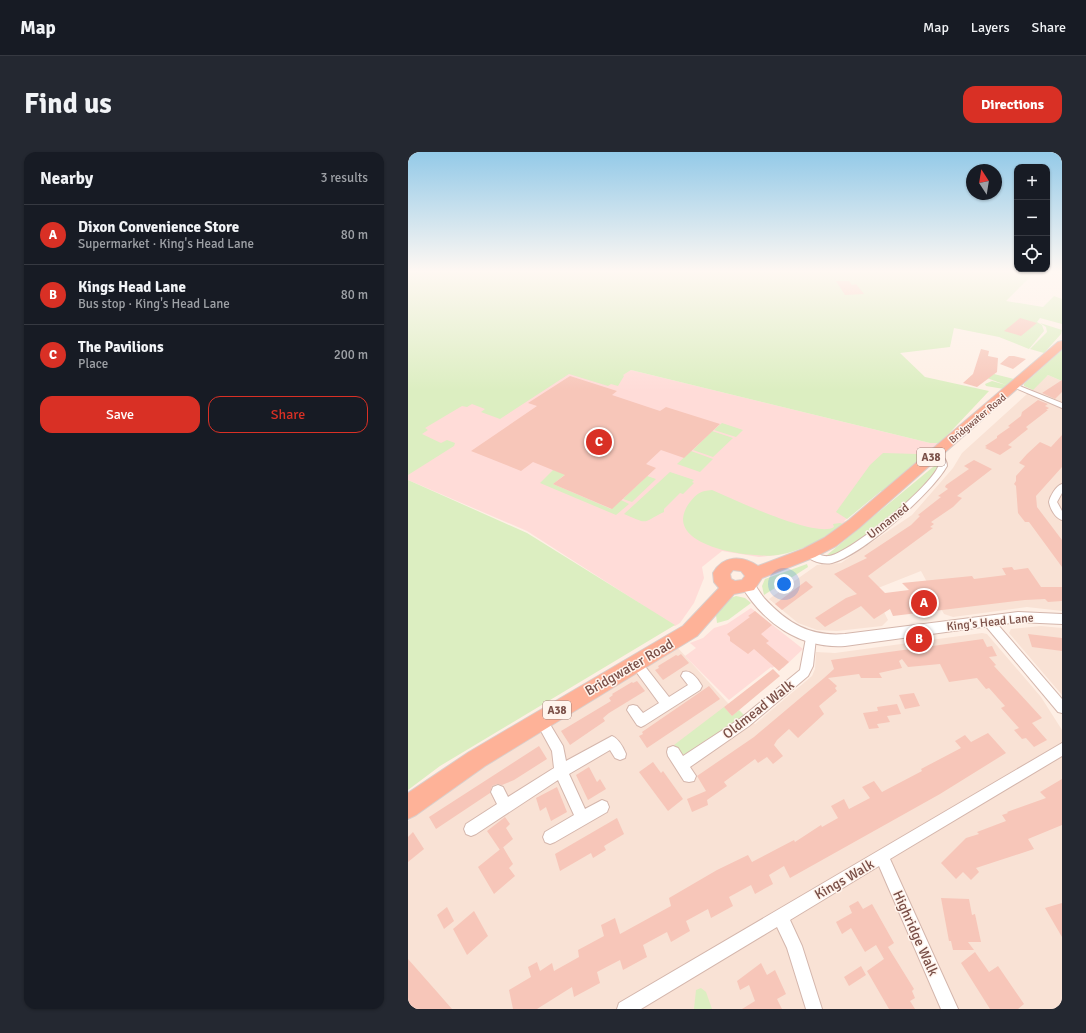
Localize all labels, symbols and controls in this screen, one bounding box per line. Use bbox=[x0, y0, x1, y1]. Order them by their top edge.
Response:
text: Map bbox=[20, 16, 56, 40]
text: Map bbox=[923, 19, 949, 36]
text: Layers bbox=[971, 19, 1010, 36]
text: Share bbox=[1032, 19, 1066, 36]
button: Directions bbox=[963, 86, 1062, 123]
text: Find us bbox=[24, 87, 112, 121]
north arrow bbox=[966, 164, 1002, 200]
map controls bbox=[1014, 164, 1050, 272]
button: + bbox=[1014, 164, 1050, 200]
text: Nearby bbox=[40, 168, 93, 189]
text: 3 results bbox=[320, 170, 368, 186]
button: − bbox=[1014, 200, 1050, 236]
text: Dixon Convenience Store bbox=[78, 218, 239, 236]
text: A bbox=[49, 227, 57, 243]
text: 80 m bbox=[341, 227, 368, 243]
text: Supermarket · King's Head Lane bbox=[78, 236, 254, 252]
button: locate bbox=[1014, 236, 1050, 272]
text: Kings Head Lane bbox=[78, 278, 186, 296]
text: B bbox=[49, 287, 57, 303]
text: 80 m bbox=[341, 287, 368, 303]
text: Bus stop · King's Head Lane bbox=[78, 296, 230, 312]
text: The Pavilions bbox=[78, 338, 164, 356]
text: C bbox=[49, 347, 57, 363]
text: 200 m bbox=[334, 347, 368, 363]
text: Place bbox=[78, 356, 108, 372]
street label: Bridgwater Road bbox=[947, 391, 1009, 446]
button: Save bbox=[40, 396, 200, 433]
button: Share bbox=[208, 396, 368, 433]
pin: C bbox=[586, 427, 612, 457]
road number: A38 bbox=[917, 448, 945, 466]
street label: Unnamed bbox=[864, 500, 912, 542]
your location bbox=[774, 574, 794, 594]
pin: A bbox=[911, 588, 937, 618]
street label: King's Head Lane bbox=[946, 610, 1034, 635]
pin: B bbox=[906, 624, 932, 654]
street label: Bridgwater Road bbox=[582, 635, 676, 700]
street label: Oldmead Walk bbox=[719, 676, 797, 743]
road number: A38 bbox=[543, 701, 571, 719]
street label: Kings Walk bbox=[811, 856, 877, 903]
street label: Highridge Walk bbox=[889, 888, 942, 979]

